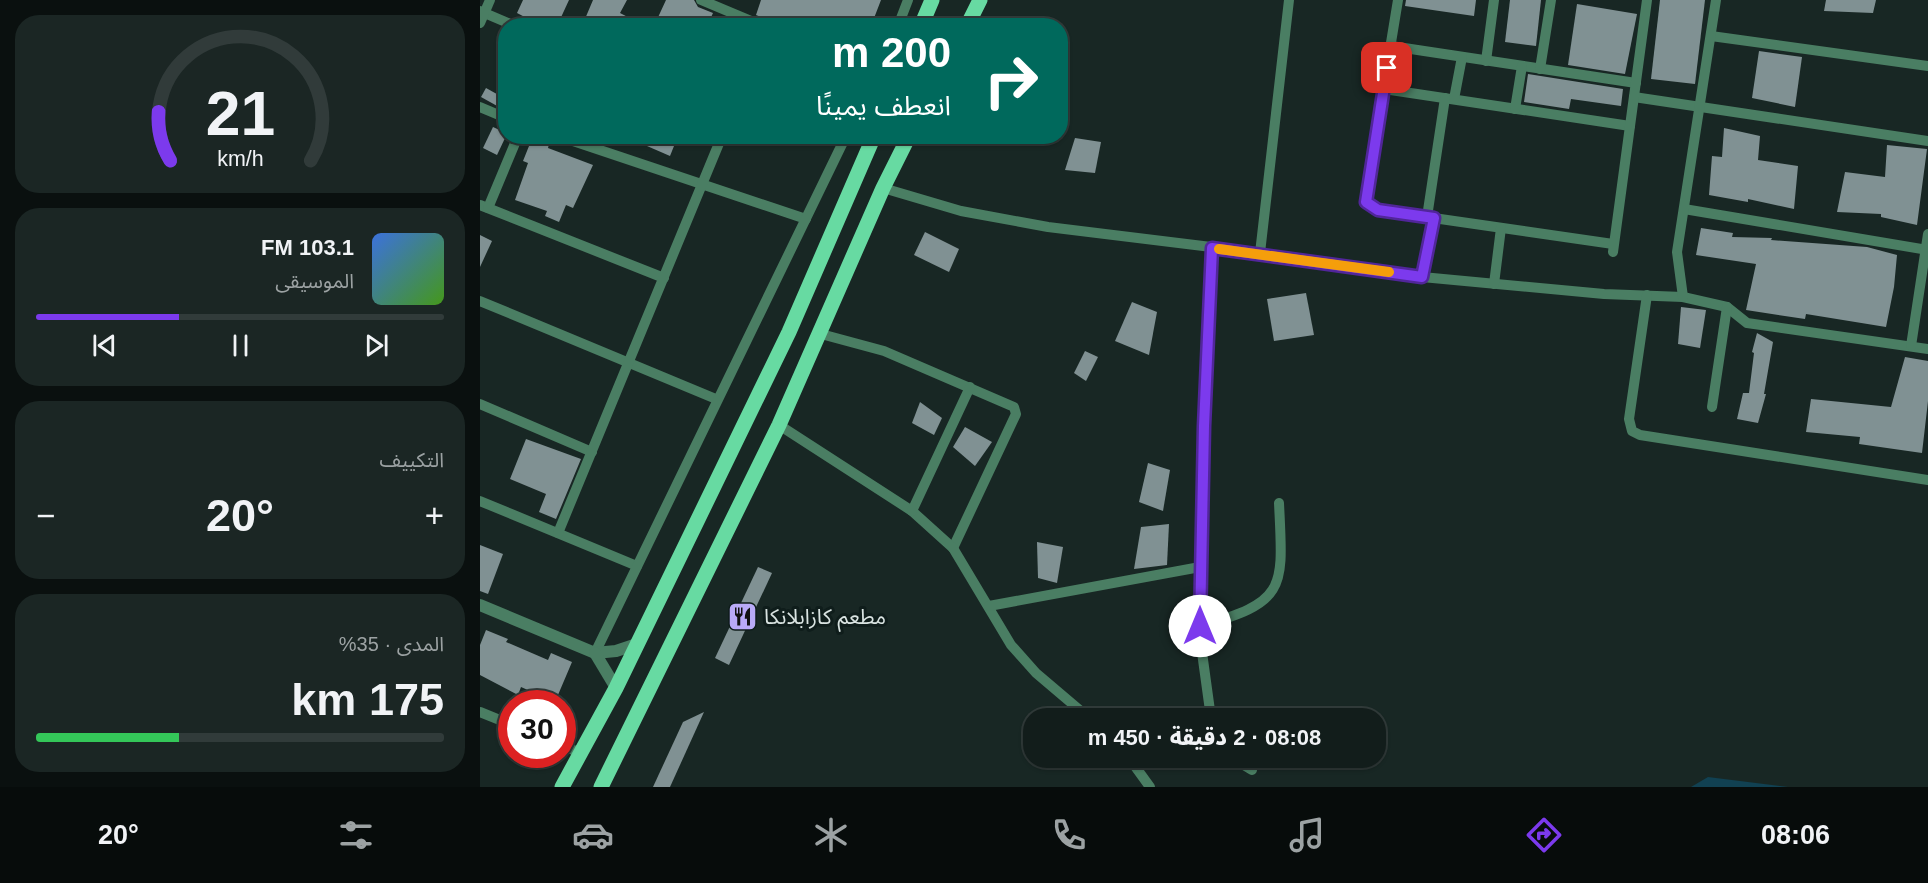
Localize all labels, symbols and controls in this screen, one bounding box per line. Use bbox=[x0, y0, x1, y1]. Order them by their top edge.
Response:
text: 200 m bbox=[832, 29, 951, 76]
icon: right bbox=[972, 42, 1050, 120]
pin bbox=[1361, 42, 1412, 93]
icon: arrive bbox=[1370, 51, 1403, 84]
text: 21 bbox=[205, 79, 275, 148]
text: انعطف يمينًا bbox=[816, 91, 951, 121]
text: km/h bbox=[217, 147, 263, 171]
text: 103.1 FM bbox=[261, 235, 354, 260]
text: الموسيقى bbox=[275, 270, 354, 292]
icon: previous bbox=[88, 329, 121, 362]
icon: pause bbox=[224, 329, 257, 362]
icon: next bbox=[360, 329, 393, 362]
text: التكييف bbox=[380, 449, 444, 471]
text: 20° bbox=[206, 490, 274, 541]
text: − bbox=[36, 497, 55, 534]
text: + bbox=[425, 497, 444, 534]
position arrow bbox=[1168, 594, 1232, 658]
restaurant icon: مطعم كازابلانكا bbox=[727, 600, 759, 632]
place label: مطعم كازابلانكا bbox=[764, 605, 886, 632]
text: المدى · 35% bbox=[339, 633, 444, 655]
text: 175 km bbox=[291, 674, 444, 725]
speed limit sign: 30 bbox=[498, 690, 576, 768]
text: 08:08 · 2 دقيقة · 450 m bbox=[1088, 725, 1321, 750]
icon: filters bbox=[335, 814, 377, 856]
icon: car bbox=[572, 814, 614, 856]
icon: climate bbox=[810, 814, 852, 856]
icon: phone bbox=[1048, 814, 1090, 856]
icon: music bbox=[1286, 814, 1328, 856]
icon: directions bbox=[1523, 814, 1565, 856]
text: 20° bbox=[98, 820, 139, 850]
text: 08:06 bbox=[1761, 820, 1830, 850]

